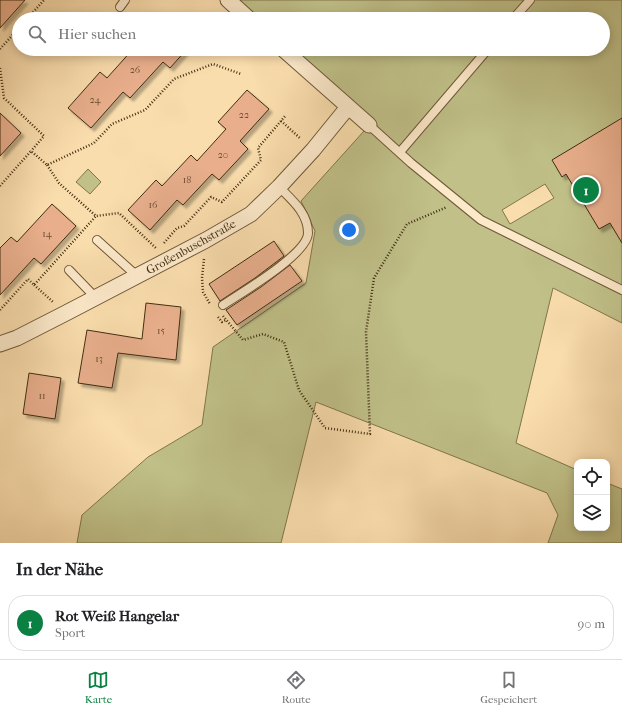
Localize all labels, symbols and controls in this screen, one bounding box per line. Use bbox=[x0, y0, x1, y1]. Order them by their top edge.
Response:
search box bbox=[12, 12, 610, 56]
icon: search bbox=[26, 23, 48, 45]
text: Hier suchen bbox=[58, 25, 136, 43]
house number: 26 bbox=[130, 64, 141, 76]
house number: 24 bbox=[89, 94, 102, 106]
house number: 22 bbox=[239, 109, 249, 121]
house number: 20 bbox=[218, 149, 228, 161]
house number: 18 bbox=[183, 174, 191, 186]
pin: 1 bbox=[573, 175, 599, 205]
house number: 16 bbox=[149, 199, 158, 211]
street label: Großenbuschstraße bbox=[144, 217, 238, 277]
your location bbox=[339, 220, 359, 240]
house number: 14 bbox=[42, 228, 53, 240]
house number: 15 bbox=[157, 325, 165, 337]
house number: 13 bbox=[95, 353, 103, 365]
house number: 11 bbox=[38, 390, 46, 402]
map controls bbox=[574, 459, 610, 531]
button: locate bbox=[574, 459, 610, 495]
button: layers bbox=[574, 495, 610, 531]
text: In der Nähe bbox=[16, 559, 103, 579]
text: Rot Weiß Hangelar bbox=[55, 607, 179, 625]
text: 1 bbox=[28, 616, 32, 631]
text: 90 m bbox=[577, 616, 605, 631]
text: Sport bbox=[55, 625, 86, 640]
tab: Karte bbox=[85, 669, 112, 706]
tab: Route bbox=[282, 669, 311, 706]
tab: Gespeichert bbox=[480, 669, 537, 706]

